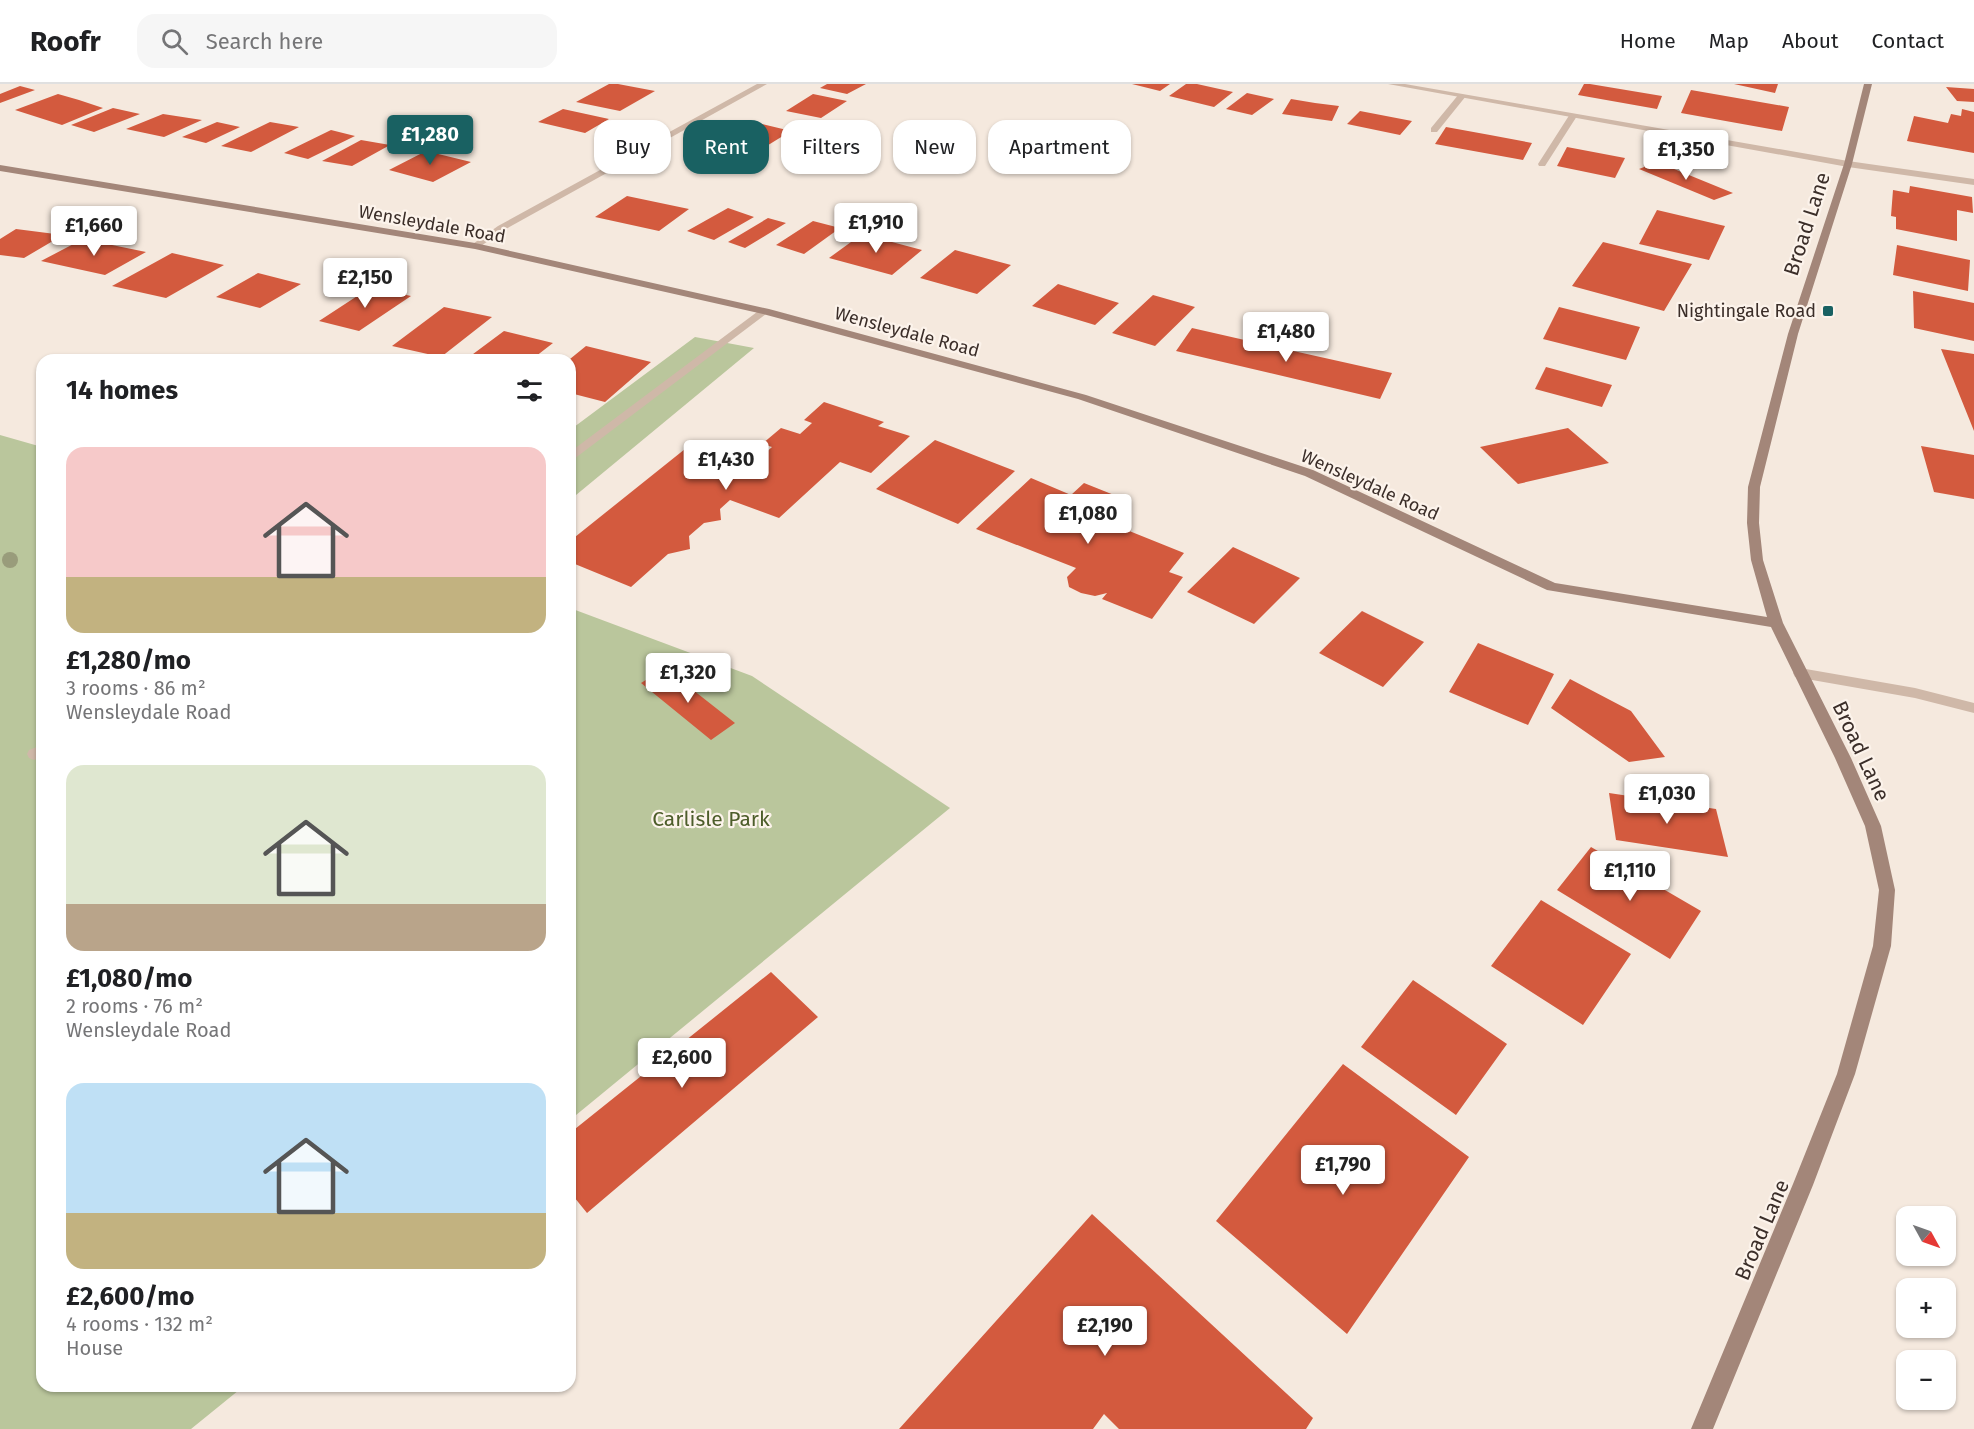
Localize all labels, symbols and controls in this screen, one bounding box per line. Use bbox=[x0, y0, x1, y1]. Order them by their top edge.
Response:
search box bbox=[137, 14, 557, 68]
text: Roofr bbox=[30, 25, 101, 58]
icon: search bbox=[158, 25, 191, 58]
text: Search here bbox=[206, 28, 323, 55]
text: Home bbox=[1620, 28, 1676, 54]
text: Map bbox=[1709, 28, 1749, 54]
text: About bbox=[1782, 28, 1839, 54]
text: Contact bbox=[1872, 28, 1944, 54]
pin: £1,280 bbox=[381, 115, 479, 166]
chip: Buy bbox=[594, 120, 671, 174]
chip: Rent bbox=[683, 120, 769, 174]
chip: Filters bbox=[781, 120, 881, 174]
chip: New bbox=[893, 120, 976, 174]
chip: Apartment bbox=[988, 120, 1131, 174]
text: £1,280 bbox=[401, 122, 459, 146]
pin: £1,350 bbox=[1637, 130, 1735, 181]
text: £1,350 bbox=[1657, 137, 1715, 161]
street label: Broad Lane bbox=[1778, 169, 1836, 279]
street label: Wensleydale Road bbox=[357, 200, 507, 248]
pin: £1,910 bbox=[827, 203, 925, 254]
pin: £1,660 bbox=[45, 206, 143, 257]
text: £1,910 bbox=[848, 210, 904, 234]
text: £1,660 bbox=[65, 213, 123, 237]
pin: £2,150 bbox=[316, 258, 414, 309]
text: £2,150 bbox=[337, 265, 393, 289]
place label: Nightingale Road bbox=[1677, 300, 1816, 322]
street label: Wensleydale Road bbox=[832, 302, 982, 362]
marker: Nightingale Road bbox=[1821, 304, 1835, 318]
pin: £1,480 bbox=[1237, 312, 1335, 363]
text: £1,480 bbox=[1257, 319, 1315, 343]
icon: filters bbox=[513, 374, 546, 407]
text: 14 homes bbox=[66, 375, 178, 406]
pin: £1,430 bbox=[677, 440, 775, 491]
street label: Wensleydale Road bbox=[1298, 445, 1442, 525]
text: £1,430 bbox=[698, 447, 754, 471]
icon: home bbox=[252, 486, 360, 594]
pin: £1,080 bbox=[1039, 494, 1137, 545]
text: £1,080 bbox=[1059, 501, 1117, 525]
text: £1,280/mo bbox=[66, 645, 191, 676]
pin: £1,320 bbox=[639, 653, 737, 704]
text: £1,320 bbox=[660, 660, 716, 684]
text: 3 rooms · 86 m² bbox=[66, 676, 206, 700]
street label: Broad Lane bbox=[1827, 697, 1895, 805]
text: Wensleydale Road bbox=[66, 700, 231, 724]
pin: £1,030 bbox=[1618, 774, 1716, 825]
text: £1,030 bbox=[1638, 781, 1696, 805]
icon: home bbox=[252, 804, 360, 912]
park label: Carlisle Park bbox=[652, 806, 770, 832]
pin: £1,110 bbox=[1581, 851, 1679, 902]
text: £1,110 bbox=[1604, 858, 1656, 882]
text: £1,080/mo bbox=[66, 963, 192, 994]
text: 2 rooms · 76 m² bbox=[66, 994, 203, 1018]
text: Wensleydale Road bbox=[66, 1018, 231, 1042]
pin: £2,600 bbox=[633, 1038, 731, 1089]
text: £2,600 bbox=[652, 1045, 712, 1069]
icon: home bbox=[252, 1122, 360, 1230]
pin: £1,790 bbox=[1294, 1145, 1392, 1196]
text: £1,790 bbox=[1315, 1152, 1371, 1176]
street label: Broad Lane bbox=[1729, 1176, 1795, 1284]
north arrow bbox=[1896, 1206, 1956, 1266]
map controls bbox=[1896, 1206, 1956, 1410]
button: + bbox=[1896, 1278, 1956, 1338]
text: £2,600/mo bbox=[66, 1281, 194, 1312]
pin: £2,190 bbox=[1056, 1306, 1154, 1357]
text: 4 rooms · 132 m² bbox=[66, 1312, 213, 1336]
text: £2,190 bbox=[1077, 1313, 1133, 1337]
text: House bbox=[66, 1336, 123, 1360]
button: − bbox=[1896, 1350, 1956, 1410]

